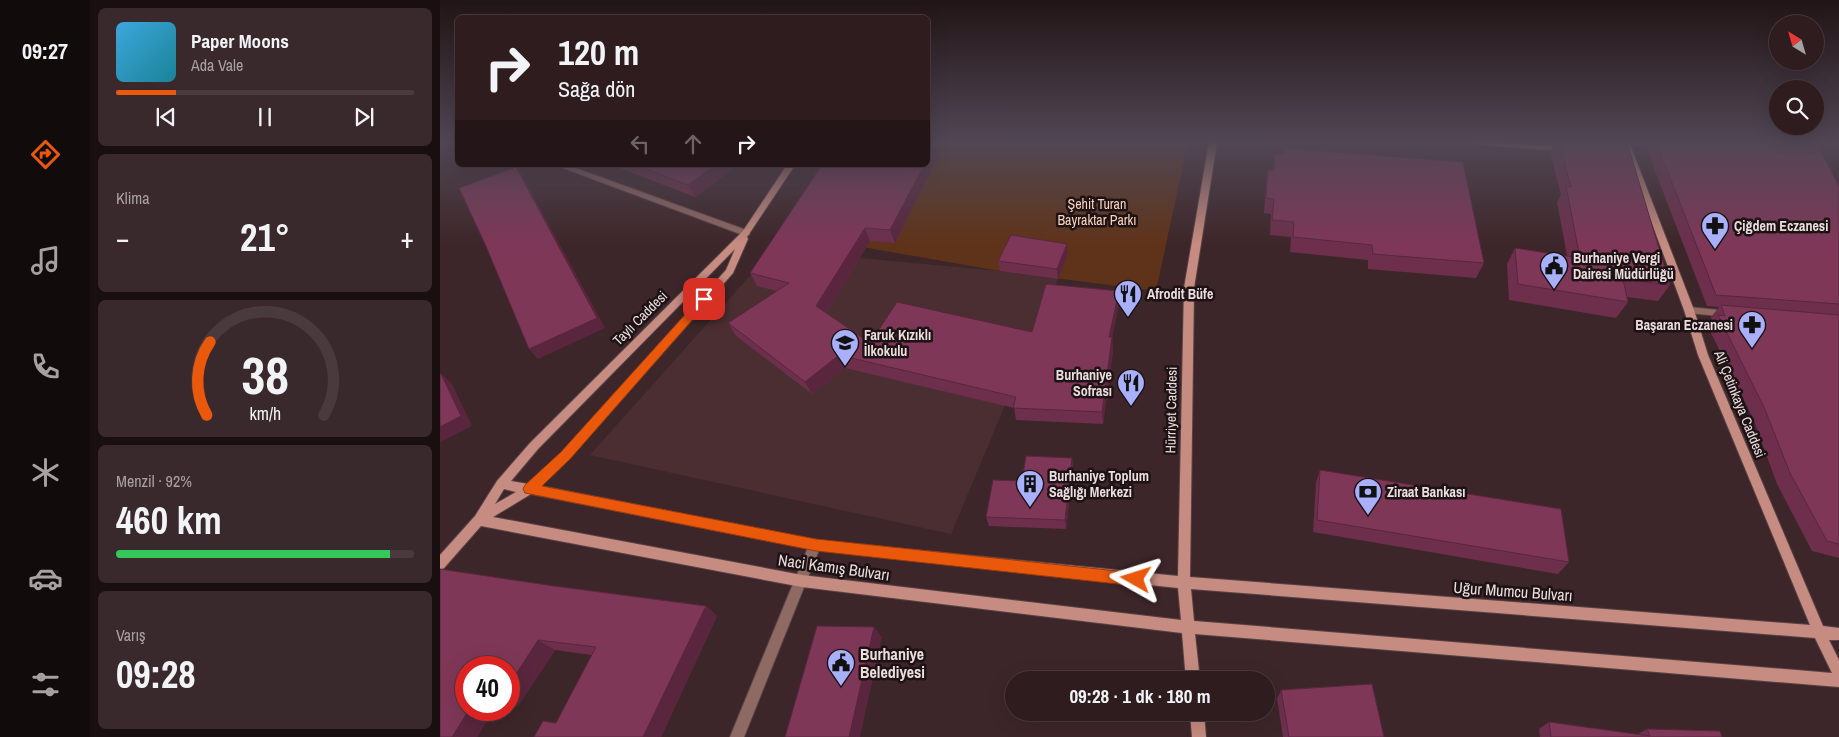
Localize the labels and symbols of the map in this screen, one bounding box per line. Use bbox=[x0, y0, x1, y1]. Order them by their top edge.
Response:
north arrow bbox=[1769, 15, 1824, 70]
park label: Şehit Turan Bayraktar Parkı bbox=[1057, 195, 1137, 229]
pharmacy icon: Çiğdem Eczanesi bbox=[1700, 211, 1730, 250]
place label: Çiğdem Eczanesi bbox=[1734, 217, 1828, 235]
place label: Burhaniye Vergi Dairesi Müdürlüğü bbox=[1573, 249, 1674, 283]
public building icon: Burhaniye Vergi Dairesi Müdürlüğü bbox=[1539, 251, 1569, 290]
pin bbox=[683, 278, 725, 320]
restaurant icon: Afrodit Büfe bbox=[1113, 279, 1143, 318]
place label: Afrodit Büfe bbox=[1147, 285, 1213, 303]
street label: Taylı Caddesi bbox=[609, 287, 671, 349]
pharmacy icon: Başaran Eczanesi bbox=[1737, 310, 1767, 349]
place label: Başaran Eczanesi bbox=[1635, 316, 1733, 334]
place label: Faruk Kızıklı İlkokulu bbox=[864, 326, 931, 360]
school or university icon: Faruk Kızıklı İlkokulu bbox=[830, 328, 860, 367]
street label: Ali Çetinkaya Caddesi bbox=[1710, 347, 1770, 460]
place label: Burhaniye Sofrası bbox=[1056, 366, 1112, 400]
street label: Hürriyet Caddesi bbox=[1161, 366, 1181, 454]
restaurant icon: Burhaniye Sofrası bbox=[1116, 368, 1146, 407]
place label: Burhaniye Toplum Sağlığı Merkezi bbox=[1049, 467, 1149, 501]
building icon: Burhaniye Toplum Sağlığı Merkezi bbox=[1015, 469, 1045, 508]
bank icon: Ziraat Bankası bbox=[1353, 477, 1383, 516]
place label: Ziraat Bankası bbox=[1387, 483, 1465, 501]
street label: Naci Kamış Bulvarı bbox=[777, 548, 891, 586]
position arrow bbox=[1109, 552, 1161, 604]
street label: Uğur Mumcu Bulvarı bbox=[1453, 576, 1573, 606]
place label: Burhaniye Belediyesi bbox=[860, 643, 925, 683]
public building icon: Burhaniye Belediyesi bbox=[826, 648, 856, 687]
speed limit sign: 40 bbox=[455, 656, 520, 721]

